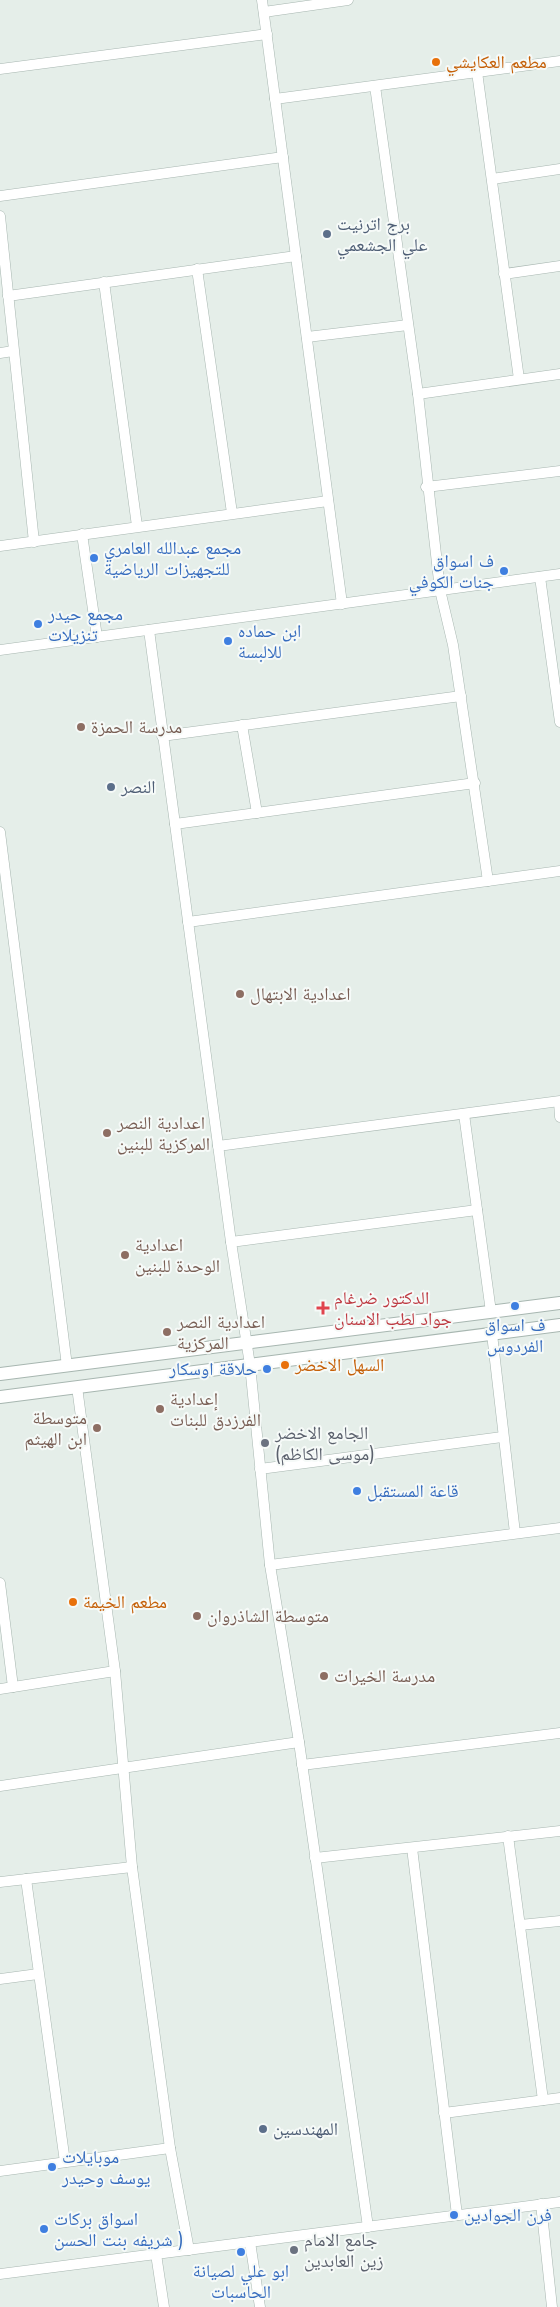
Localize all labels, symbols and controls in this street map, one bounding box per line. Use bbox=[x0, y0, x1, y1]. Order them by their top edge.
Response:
place label: مطعم العكايشي bbox=[446, 49, 547, 77]
marker: مطعم العكايشي bbox=[430, 56, 442, 68]
place label: برج اترنيت علي الجشعمي bbox=[337, 211, 428, 260]
marker: برج اترنيت علي الجشعمي bbox=[321, 228, 333, 240]
place label: مجمع عبدالله العامري للتجهيزات الرياضية bbox=[104, 535, 241, 582]
place label: ف اسواق جنات الكوفي bbox=[409, 548, 494, 597]
marker: مجمع عبدالله العامري للتجهيزات الرياضية bbox=[88, 552, 100, 564]
marker: ف اسواق جنات الكوفي bbox=[498, 565, 510, 577]
place label: مجمع حيدر تنزيلات bbox=[47, 601, 123, 648]
marker: مجمع حيدر تنزيلات bbox=[32, 618, 44, 630]
place label: ابن حماده للالبسة bbox=[238, 618, 301, 665]
marker: ابن حماده للالبسة bbox=[222, 635, 234, 647]
place label: مدرسة الحمزة bbox=[91, 714, 182, 740]
marker: مدرسة الحمزة bbox=[75, 721, 87, 733]
place label: النصر bbox=[120, 774, 156, 800]
marker: النصر bbox=[105, 781, 117, 793]
place label: اعدادية الابتهال bbox=[250, 981, 351, 1007]
marker: اعدادية الابتهال bbox=[234, 988, 246, 1000]
place label: اعدادية النصر المركزية للبنين bbox=[116, 1110, 210, 1157]
marker: اعدادية النصر المركزية للبنين bbox=[101, 1127, 113, 1139]
place label: اعدادية الوحدة للبنين bbox=[135, 1232, 220, 1279]
marker: اعدادية الوحدة للبنين bbox=[119, 1249, 131, 1261]
place label: الدكتور ضرغام جواد لطب الاسنان bbox=[334, 1285, 452, 1332]
marker: ف اسواق الفردوس bbox=[509, 1300, 521, 1312]
marker: الدكتور ضرغام جواد لطب الاسنان bbox=[316, 1301, 330, 1315]
place label: اعدادية النصر المركزية bbox=[176, 1309, 265, 1356]
place label: ف اسواق الفردوس bbox=[484, 1312, 546, 1359]
marker: اعدادية النصر المركزية bbox=[161, 1326, 173, 1338]
place label: السهل الاخضر bbox=[294, 1352, 384, 1378]
place label: حلاقة اوسكار bbox=[168, 1356, 257, 1382]
marker: السهل الاخضر bbox=[279, 1359, 291, 1371]
marker: حلاقة اوسكار bbox=[261, 1363, 273, 1375]
place label: إعدادية الفرزدق للبنات bbox=[170, 1386, 261, 1433]
marker: إعدادية الفرزدق للبنات bbox=[154, 1403, 166, 1415]
place label: متوسطة ابن الهيثم bbox=[24, 1405, 87, 1452]
place label: الجامع الاخضر (موسى الكاظم) bbox=[274, 1420, 375, 1467]
marker: متوسطة ابن الهيثم bbox=[91, 1422, 103, 1434]
marker: الجامع الاخضر (موسى الكاظم) bbox=[259, 1437, 271, 1449]
place label: قاعة المستقبل bbox=[367, 1478, 459, 1504]
marker: قاعة المستقبل bbox=[351, 1485, 363, 1497]
place label: مطعم الخيمة bbox=[83, 1589, 167, 1615]
marker: مطعم الخيمة bbox=[67, 1596, 79, 1608]
place label: متوسطة الشاذروان bbox=[207, 1603, 329, 1629]
marker: متوسطة الشاذروان bbox=[191, 1610, 203, 1622]
place label: مدرسة الخيرات bbox=[334, 1663, 435, 1689]
marker: مدرسة الخيرات bbox=[318, 1670, 330, 1682]
place label: المهندسين bbox=[273, 2116, 338, 2142]
marker: المهندسين bbox=[257, 2123, 269, 2135]
place label: موبايلات يوسف وحيدر bbox=[61, 2144, 150, 2191]
marker: موبايلات يوسف وحيدر bbox=[46, 2161, 58, 2173]
place label: فرن الجوادين bbox=[464, 2202, 552, 2228]
place label: اسواق بركات شريفه بنت الحسن ) bbox=[54, 2206, 184, 2253]
marker: فرن الجوادين bbox=[448, 2209, 460, 2221]
marker: اسواق بركات شريفه بنت الحسن ) bbox=[38, 2223, 50, 2235]
place label: جامع الامام زين العابدين bbox=[304, 2227, 383, 2274]
marker: جامع الامام زين العابدين bbox=[288, 2244, 300, 2256]
marker: ابو علي لصيانة الحاسبات bbox=[235, 2246, 247, 2258]
place label: ابو علي لصيانة الحاسبات bbox=[193, 2258, 289, 2305]

